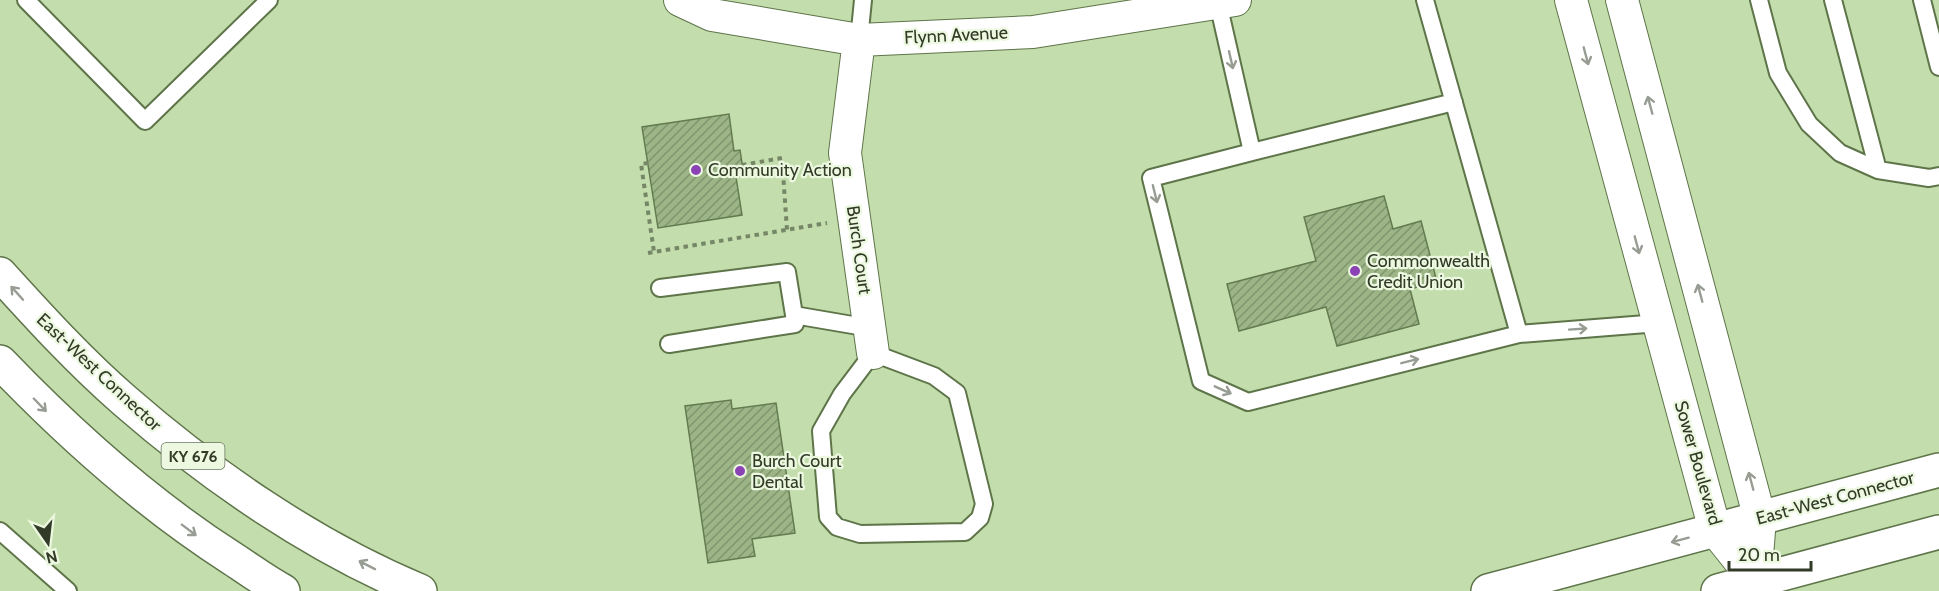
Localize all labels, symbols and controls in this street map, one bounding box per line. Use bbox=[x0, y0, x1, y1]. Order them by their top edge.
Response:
street label: Flynn Avenue bbox=[904, 21, 1008, 49]
one-way arrow bbox=[1581, 47, 1593, 66]
one-way arrow bbox=[1226, 49, 1237, 69]
one-way arrow bbox=[1643, 96, 1655, 115]
place label: Community Action bbox=[708, 159, 852, 181]
marker: Community Action bbox=[689, 163, 703, 177]
one-way arrow bbox=[1149, 184, 1161, 203]
street label: Burch Court bbox=[842, 204, 876, 296]
one-way arrow bbox=[1632, 235, 1644, 254]
place label: Commonwealth Credit Union bbox=[1367, 250, 1490, 293]
marker: Commonwealth Credit Union bbox=[1348, 264, 1362, 278]
one-way arrow bbox=[1694, 284, 1705, 303]
one-way arrow bbox=[10, 285, 24, 300]
street label: East-West Connector bbox=[32, 309, 166, 436]
one-way arrow bbox=[1567, 324, 1587, 335]
one-way arrow bbox=[1400, 355, 1419, 366]
one-way arrow bbox=[1213, 385, 1231, 397]
one-way arrow bbox=[33, 397, 48, 412]
street label: Sower Boulevard bbox=[1670, 398, 1726, 528]
road number: KY 676 bbox=[162, 443, 224, 469]
place label: Burch Court Dental bbox=[752, 450, 841, 493]
marker: Burch Court Dental bbox=[733, 464, 747, 478]
street label: East-West Connector bbox=[1754, 466, 1917, 530]
one-way arrow bbox=[1744, 472, 1756, 491]
north arrow bbox=[18, 513, 78, 573]
one-way arrow bbox=[181, 524, 197, 536]
scale bar bbox=[1729, 534, 1812, 572]
one-way arrow bbox=[1671, 535, 1690, 546]
text: 20 m bbox=[1738, 544, 1780, 566]
text: N bbox=[44, 546, 59, 568]
one-way arrow bbox=[359, 559, 377, 571]

